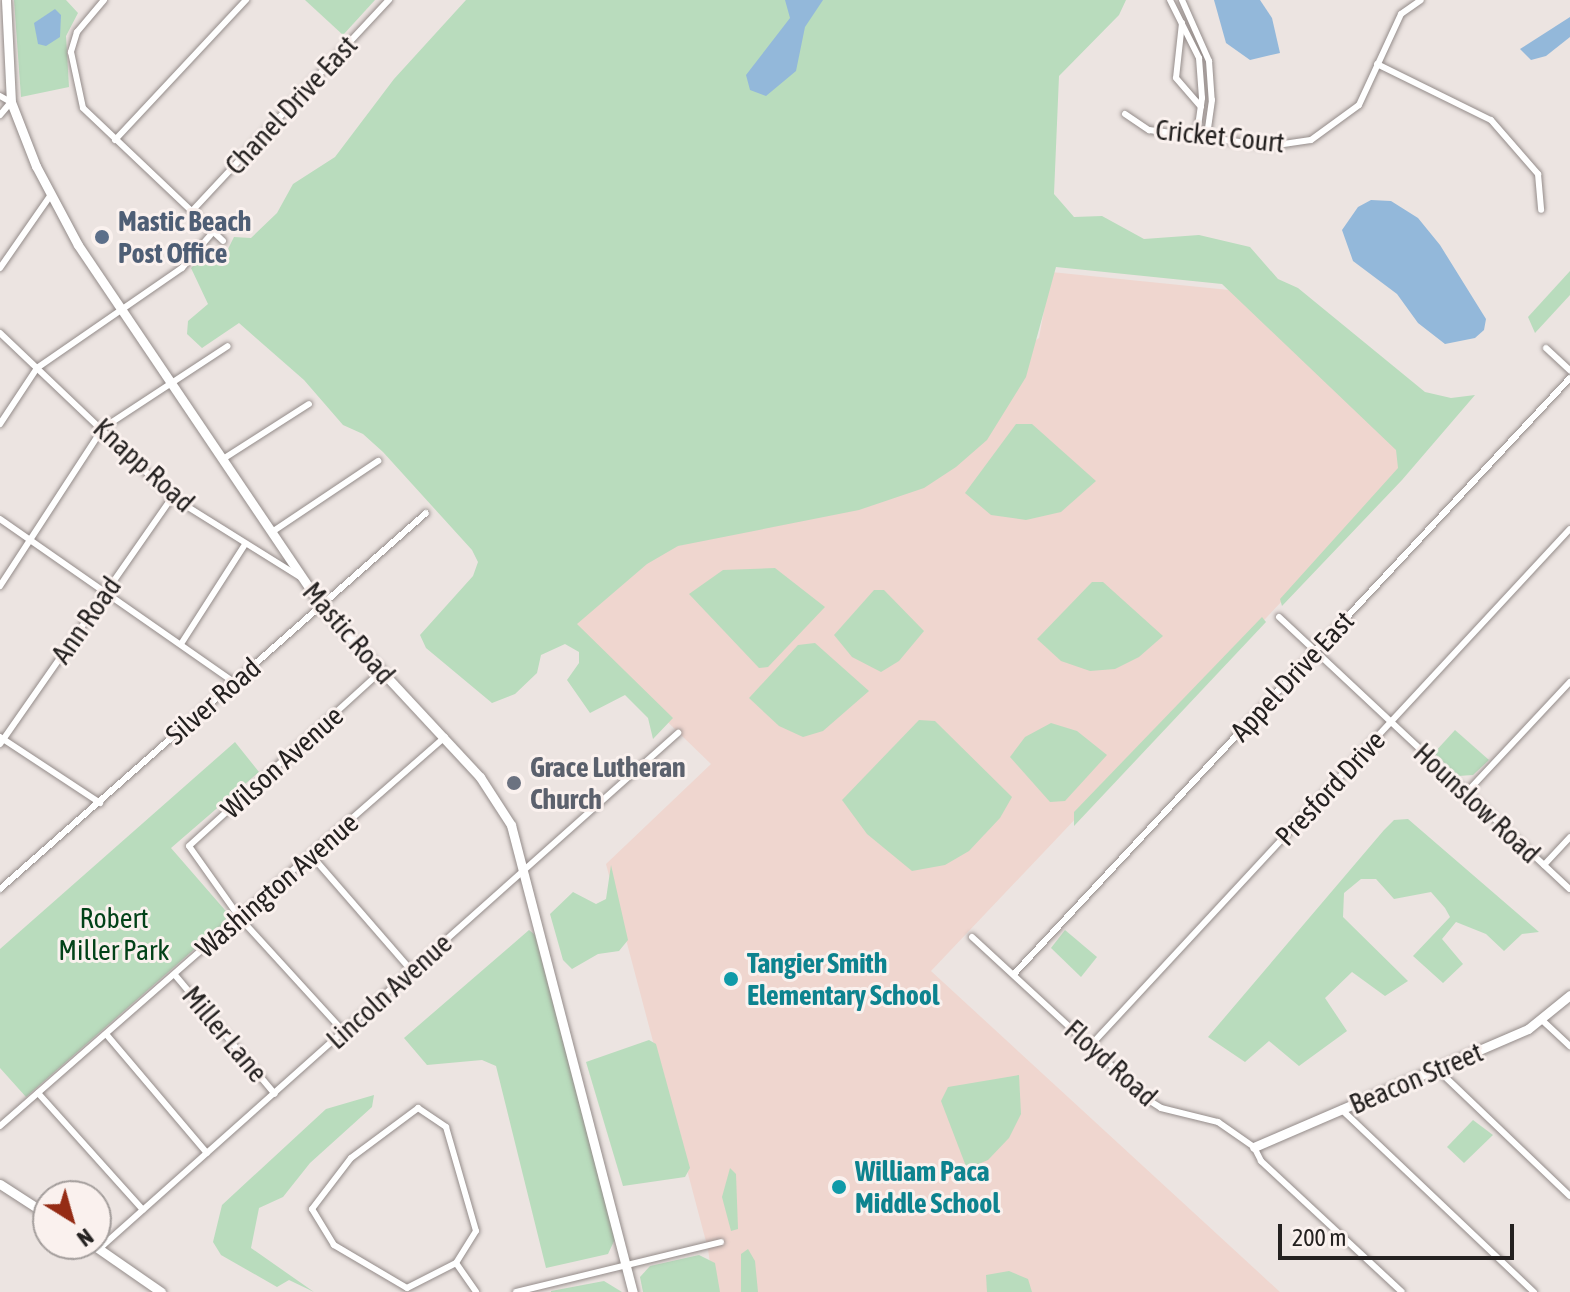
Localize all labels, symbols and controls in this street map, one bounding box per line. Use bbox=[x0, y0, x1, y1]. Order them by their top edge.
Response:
street label: Chanel Drive East bbox=[218, 29, 364, 181]
street label: Cricket Court bbox=[1154, 113, 1286, 159]
place label: Mastic Beach Post Office bbox=[118, 204, 251, 270]
marker: Mastic Beach Post Office bbox=[93, 228, 111, 246]
street label: Knapp Road bbox=[87, 411, 201, 519]
street label: Ann Road bbox=[44, 570, 128, 670]
street label: Mastic Road bbox=[296, 575, 402, 691]
street label: Appel Drive East bbox=[1223, 604, 1361, 748]
street label: Silver Road bbox=[159, 651, 267, 751]
street label: Wilson Avenue bbox=[214, 699, 350, 825]
street label: Presford Drive bbox=[1268, 723, 1392, 853]
street label: Hounslow Road bbox=[1407, 736, 1547, 870]
place label: Grace Lutheran Church bbox=[530, 750, 685, 816]
marker: Grace Lutheran Church bbox=[505, 774, 523, 792]
street label: Washington Avenue bbox=[189, 805, 365, 965]
park label: Robert Miller Park bbox=[58, 901, 170, 967]
street label: Lincoln Avenue bbox=[320, 926, 458, 1056]
place label: Tangier Smith Elementary School bbox=[747, 946, 939, 1012]
marker: Tangier Smith Elementary School bbox=[722, 970, 740, 988]
street label: Miller Lane bbox=[175, 979, 275, 1089]
street label: Floyd Road bbox=[1058, 1013, 1164, 1113]
street label: Beacon Street bbox=[1344, 1035, 1488, 1121]
place label: William Paca Middle School bbox=[855, 1154, 1000, 1220]
marker: William Paca Middle School bbox=[830, 1178, 848, 1196]
north arrow bbox=[32, 1180, 112, 1260]
scale bar bbox=[1282, 1208, 1518, 1258]
text: N bbox=[72, 1223, 98, 1252]
text: 200 m bbox=[1292, 1224, 1346, 1251]

